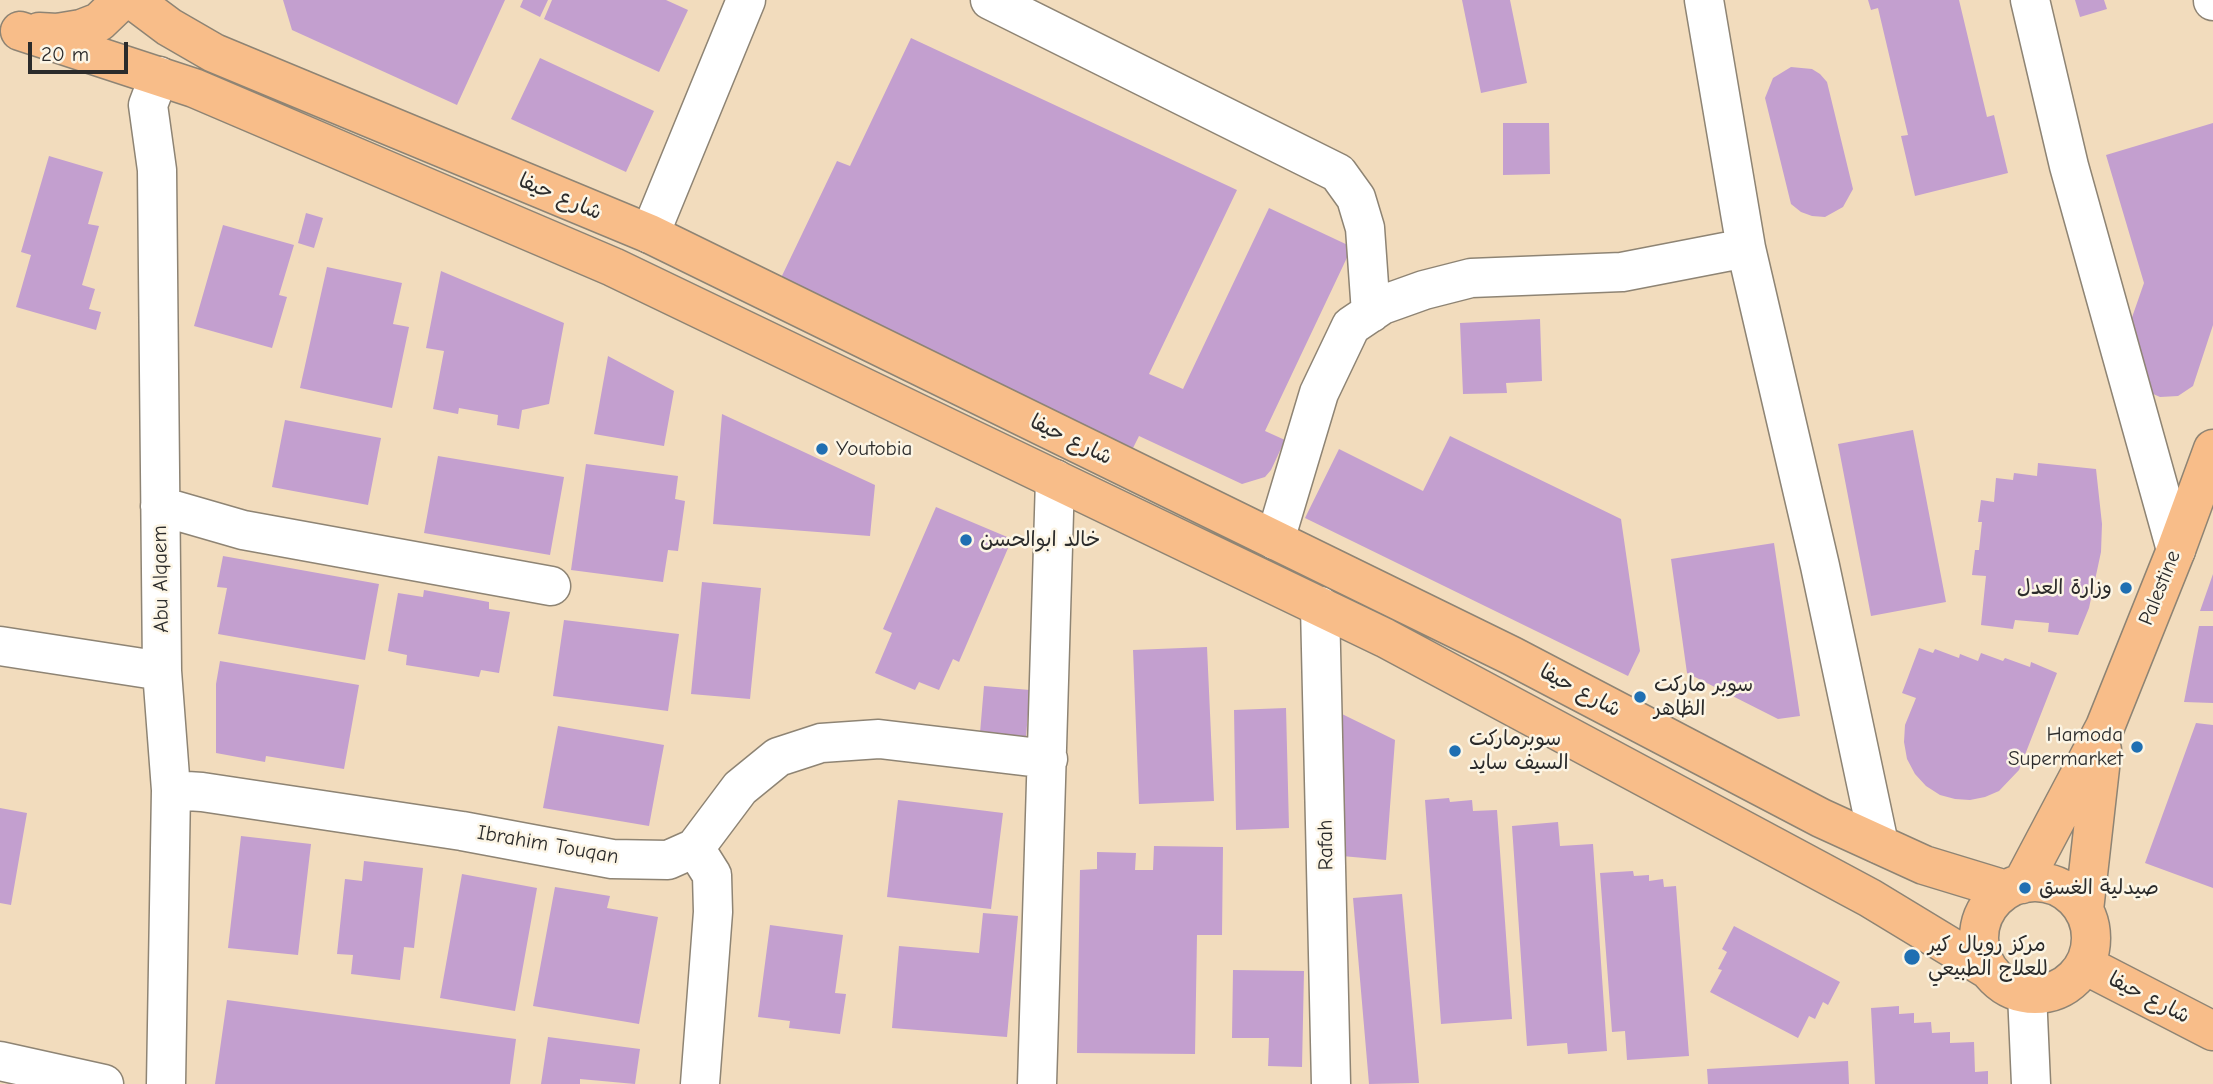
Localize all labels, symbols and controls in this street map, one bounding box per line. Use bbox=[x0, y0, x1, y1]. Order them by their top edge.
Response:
scale bar bbox=[32, 28, 131, 72]
text: 20 m bbox=[41, 42, 89, 66]
street label: شارع حيفا bbox=[515, 168, 605, 226]
street label: شارع حيفا bbox=[1026, 409, 1116, 471]
place label: Youtobia bbox=[836, 436, 912, 462]
marker: Youtobia bbox=[814, 441, 830, 457]
street label: Abu Alqaem bbox=[147, 525, 175, 633]
place label: خالد ابوالحسن bbox=[980, 527, 1100, 553]
marker: خالد ابوالحسن bbox=[958, 532, 974, 548]
street label: Palestine bbox=[2134, 547, 2186, 629]
place label: وزارة العدل bbox=[2017, 575, 2112, 601]
marker: وزارة العدل bbox=[2118, 580, 2134, 596]
street label: شارع حيفا bbox=[1535, 659, 1625, 723]
place label: سوبر ماركت الظاهر bbox=[1654, 672, 1753, 722]
marker: سوبر ماركت الظاهر bbox=[1632, 689, 1648, 705]
place label: Hamoda Supermarket bbox=[2008, 722, 2123, 772]
place label: سوبرماركت السيف سايد bbox=[1469, 726, 1569, 776]
marker: Hamoda Supermarket bbox=[2129, 739, 2145, 755]
marker: سوبرماركت السيف سايد bbox=[1447, 743, 1463, 759]
street label: Rafah bbox=[1313, 819, 1339, 871]
street label: Ibrahim Touqan bbox=[475, 820, 621, 870]
place label: صيدلية الغسق bbox=[2039, 875, 2159, 901]
marker: صيدلية الغسق bbox=[2017, 880, 2033, 896]
place label: مركز رويال كير للعلاج الطبيعي bbox=[1928, 932, 2048, 982]
marker: مركز رويال كير للعلاج الطبيعي bbox=[1902, 947, 1922, 967]
street label: شارع حيفا bbox=[2104, 967, 2194, 1029]

